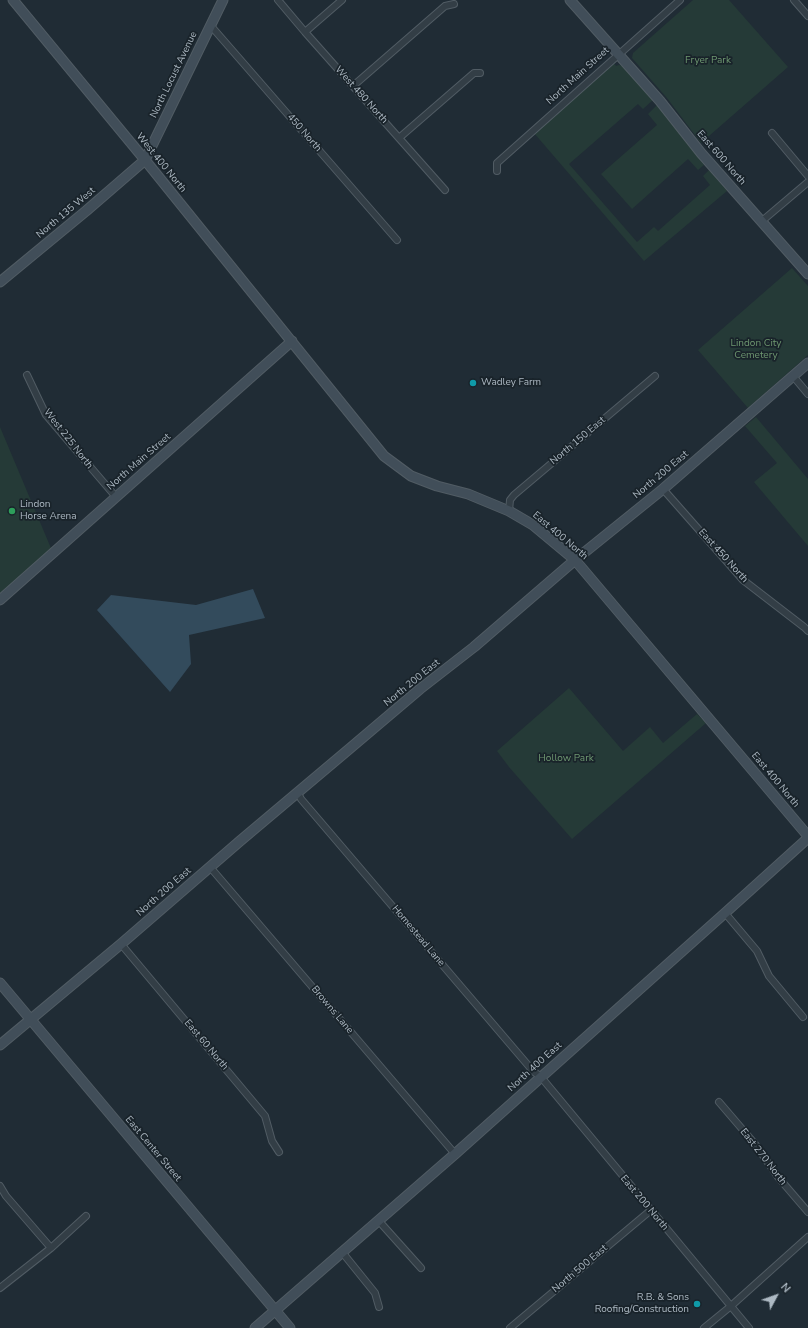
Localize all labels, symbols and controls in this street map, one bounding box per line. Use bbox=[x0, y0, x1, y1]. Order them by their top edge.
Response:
street label: North Locust Avenue bbox=[148, 30, 200, 120]
street label: North Main Street bbox=[544, 45, 612, 107]
park label: Fryer Park bbox=[685, 55, 731, 67]
street label: West 480 North bbox=[332, 64, 390, 126]
street label: 450 North bbox=[284, 111, 324, 155]
street label: East 600 North bbox=[694, 128, 748, 188]
street label: West 400 North bbox=[133, 131, 189, 195]
street label: North 135 West bbox=[34, 185, 98, 241]
park label: Lindon City Cemetery bbox=[731, 338, 781, 362]
place label: Wadley Farm bbox=[481, 377, 541, 389]
marker: Wadley Farm bbox=[468, 378, 478, 388]
street label: West 225 North bbox=[41, 406, 95, 472]
street label: North 150 East bbox=[548, 414, 608, 468]
street label: North Main Street bbox=[105, 431, 173, 493]
street label: North 200 East bbox=[631, 448, 691, 502]
place label: Lindon Horse Arena bbox=[20, 499, 77, 522]
marker: Lindon Horse Arena bbox=[7, 506, 17, 516]
street label: East 400 North bbox=[530, 509, 590, 563]
street label: East 450 North bbox=[696, 527, 750, 585]
street label: North 200 East bbox=[382, 657, 442, 709]
street label: East 400 North bbox=[748, 750, 802, 810]
park label: Hollow Park bbox=[538, 753, 594, 765]
street label: North 200 East bbox=[134, 865, 194, 919]
street label: Homestead Lane bbox=[389, 903, 447, 969]
street label: Browns Lane bbox=[308, 984, 356, 1036]
street label: East 60 North bbox=[181, 1017, 231, 1073]
street label: North 400 East bbox=[506, 1040, 564, 1094]
street label: East Center Street bbox=[122, 1114, 184, 1184]
street label: East 270 North bbox=[737, 1126, 789, 1188]
street label: East 200 North bbox=[617, 1173, 671, 1233]
street label: North 500 East bbox=[550, 1242, 610, 1296]
north arrow bbox=[756, 1276, 796, 1316]
text: N bbox=[777, 1280, 794, 1296]
place label: R.B. & Sons Roofing/Construction bbox=[595, 1292, 689, 1316]
marker: R.B. & Sons Roofing/Construction bbox=[692, 1299, 702, 1309]

